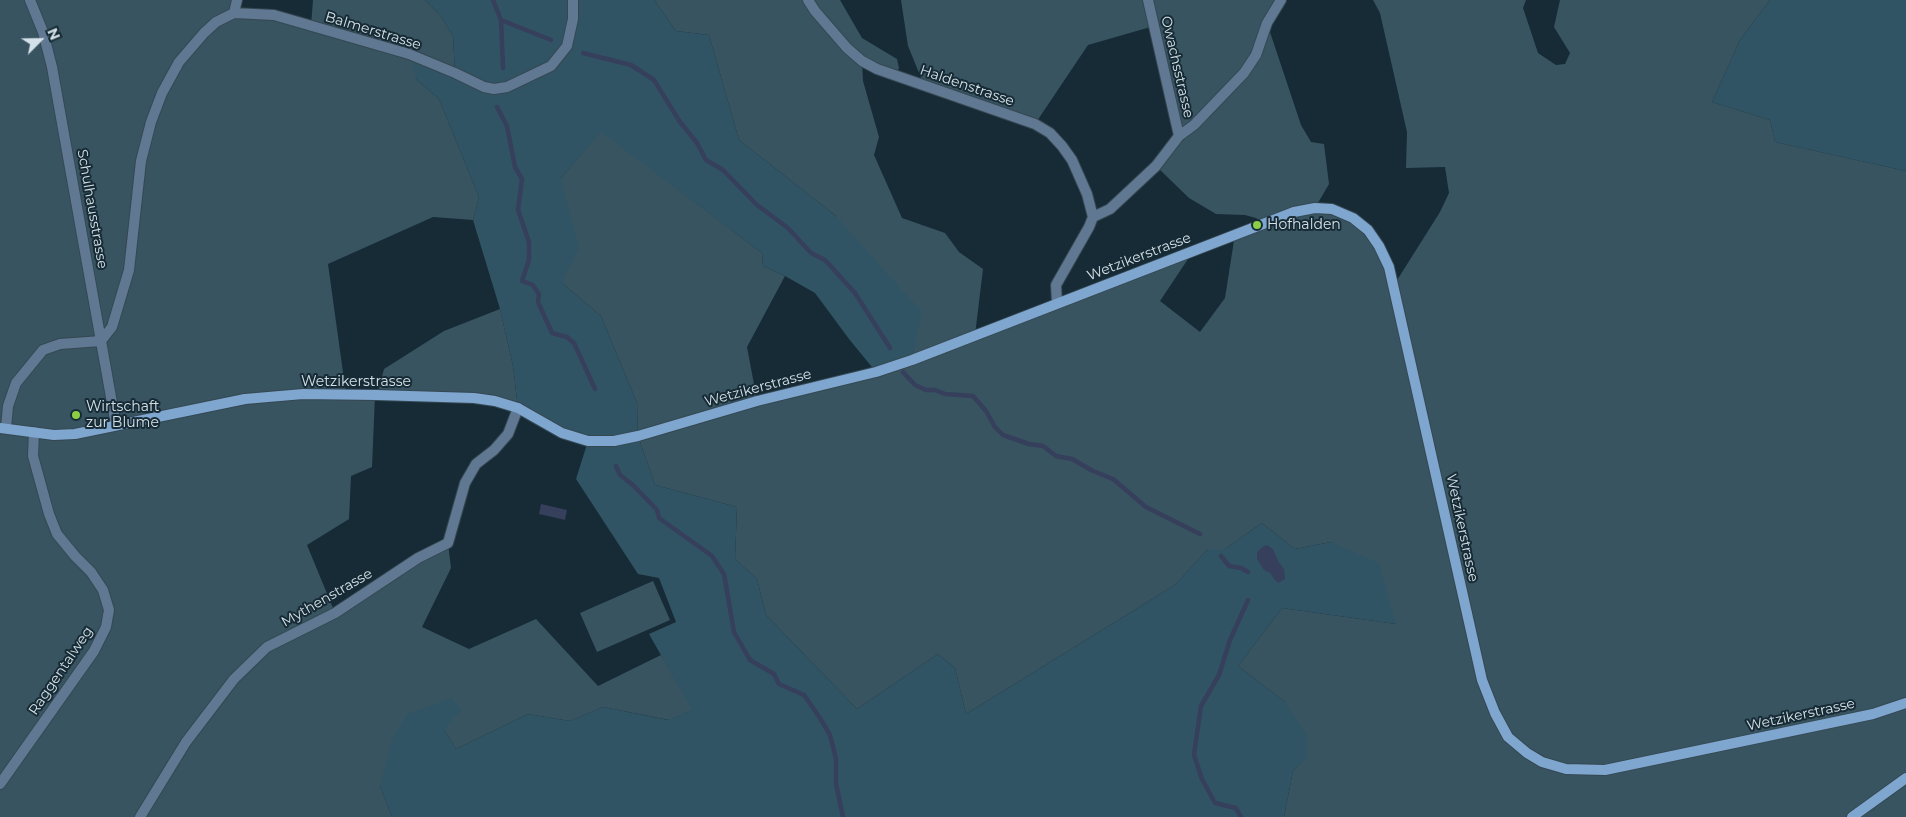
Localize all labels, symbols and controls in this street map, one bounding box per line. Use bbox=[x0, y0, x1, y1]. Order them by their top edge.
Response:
street label: Balmerstrasse bbox=[323, 8, 423, 54]
street label: Owachsstrasse bbox=[1157, 14, 1197, 120]
north arrow bbox=[15, 15, 65, 65]
text: N bbox=[43, 25, 64, 43]
street label: Haldenstrasse bbox=[918, 62, 1016, 110]
street label: Schulhausstrasse bbox=[73, 148, 111, 270]
place label: Hofhalden bbox=[1267, 217, 1341, 233]
marker: Hofhalden bbox=[1251, 219, 1263, 231]
street label: Wetzikerstrasse bbox=[1085, 229, 1193, 285]
street label: Wetzikerstrasse bbox=[703, 366, 813, 410]
street label: Wetzikerstrasse bbox=[301, 374, 411, 390]
place label: Wirtschaft zur Blume bbox=[86, 399, 159, 432]
marker: Wirtschaft zur Blume bbox=[70, 409, 82, 421]
street label: Wetzikerstrasse bbox=[1442, 473, 1482, 583]
street label: Mythenstrasse bbox=[279, 565, 375, 631]
street label: Raggentalweg bbox=[25, 624, 97, 718]
street label: Wetzikerstrasse bbox=[1746, 695, 1856, 735]

